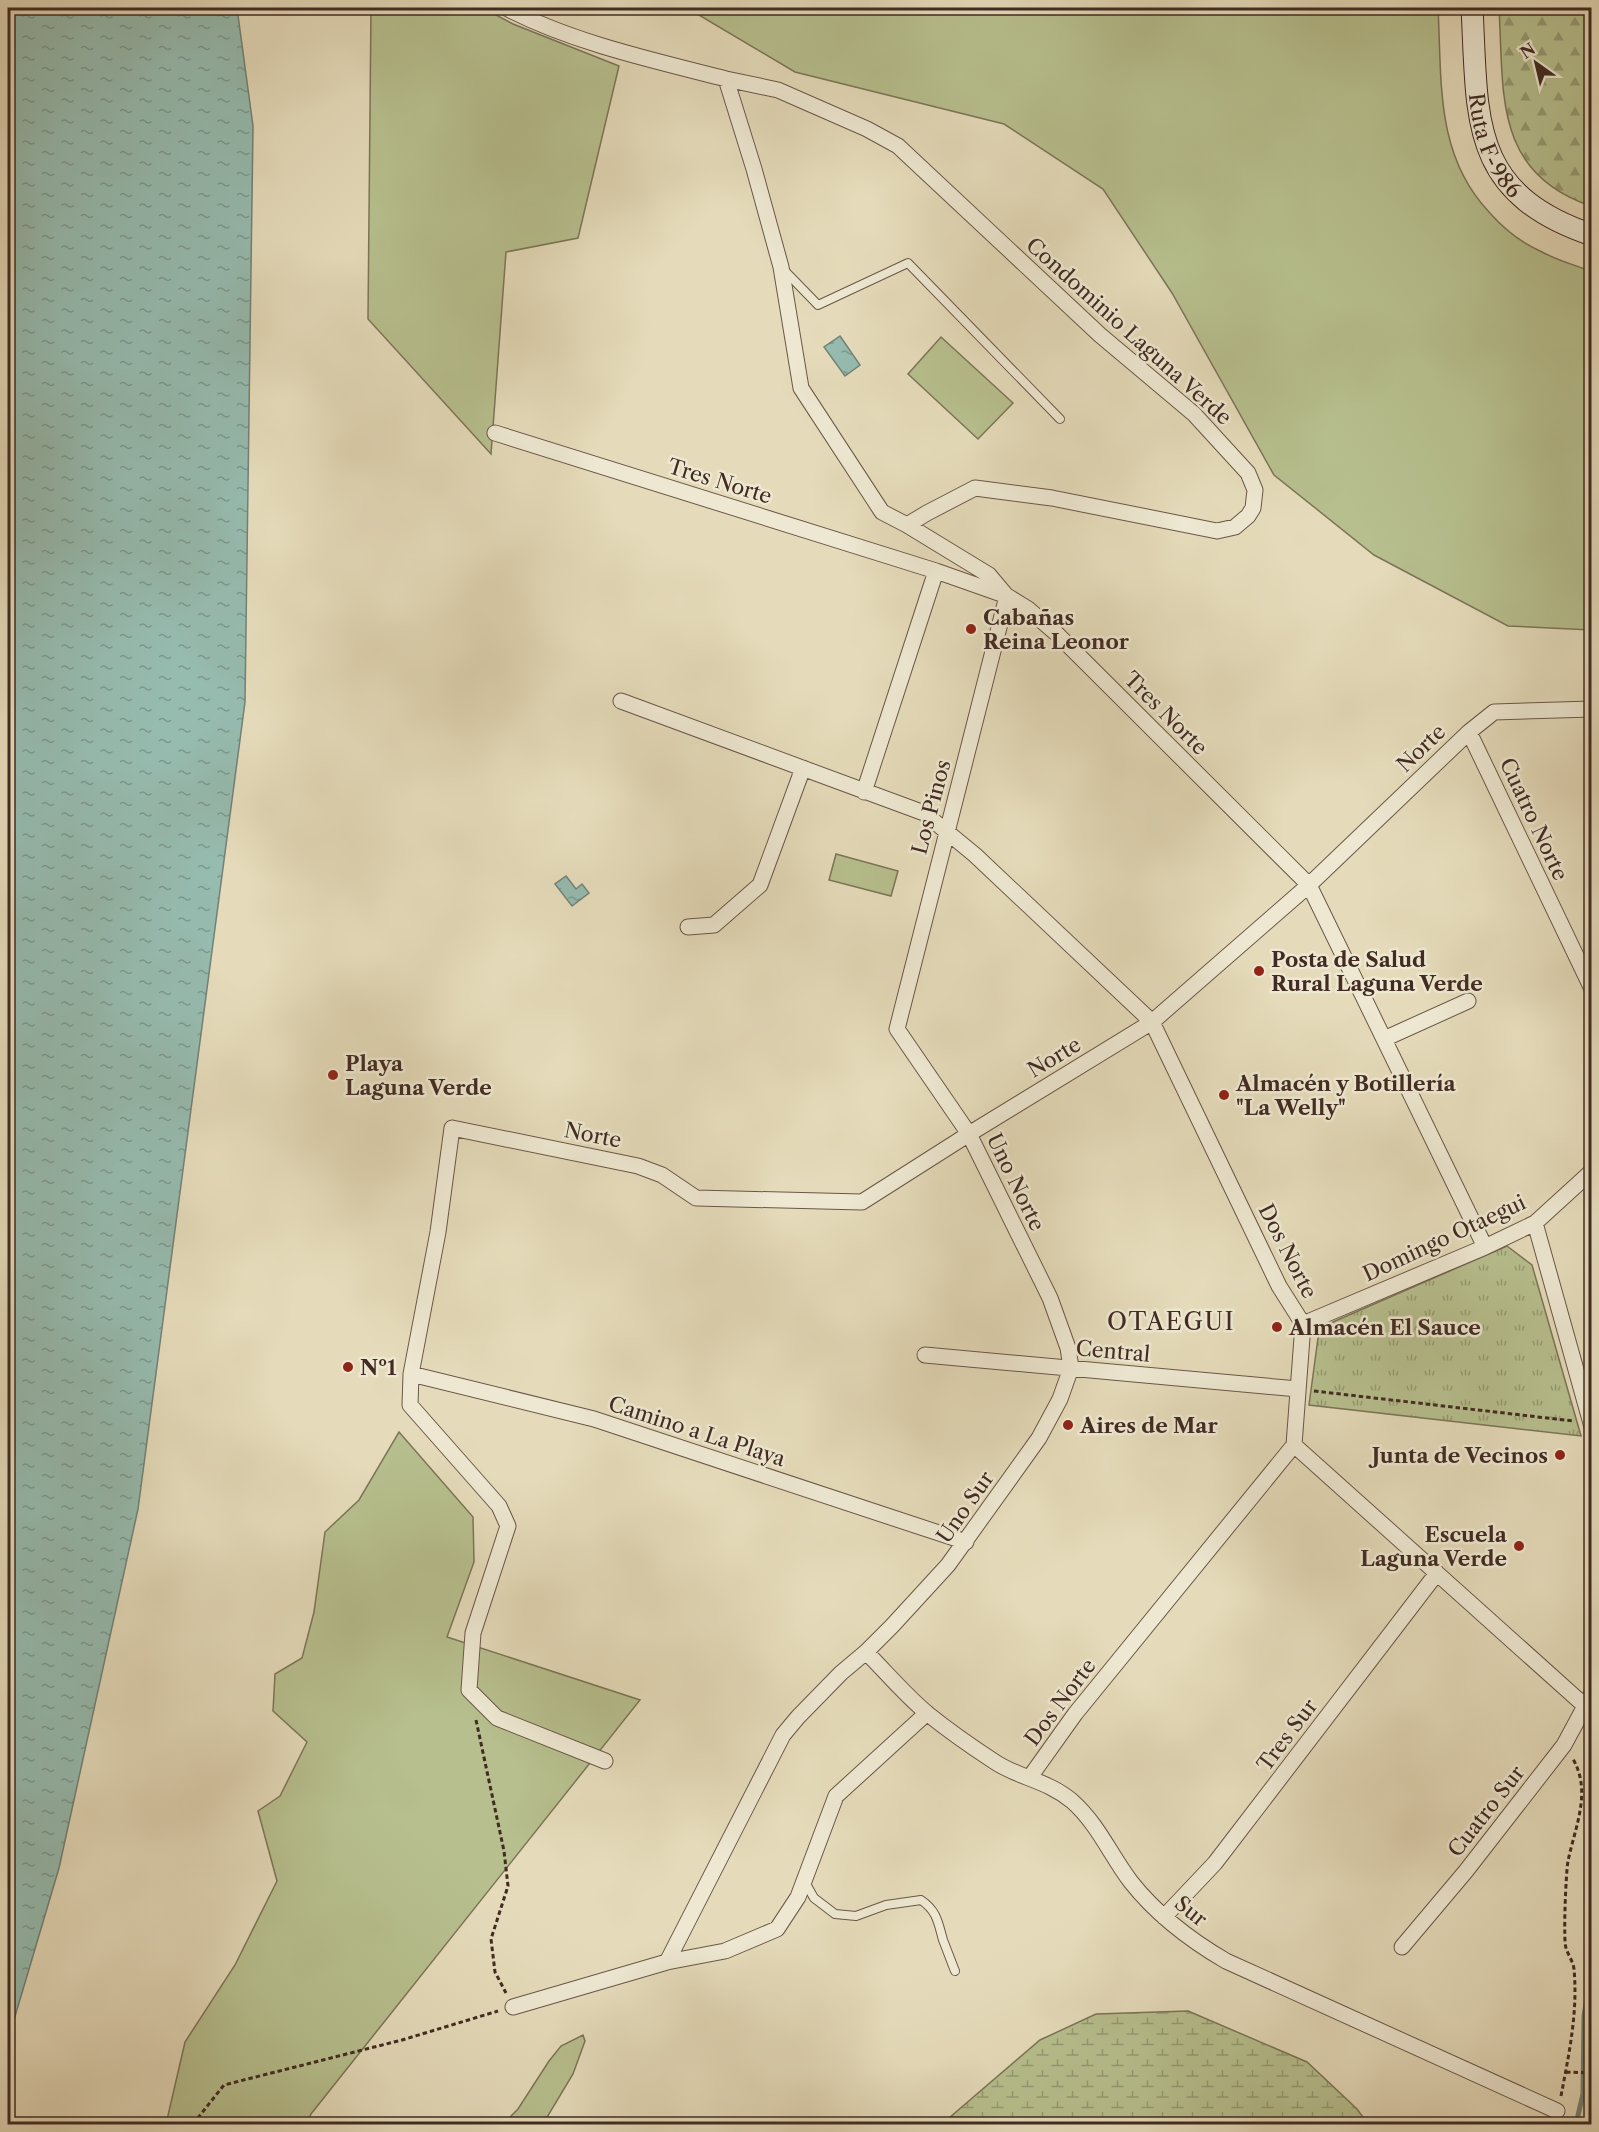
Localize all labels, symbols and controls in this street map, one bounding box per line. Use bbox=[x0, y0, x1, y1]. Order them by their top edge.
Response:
north arrow bbox=[1506, 33, 1566, 93]
text: N bbox=[1516, 38, 1539, 63]
street label: Ruta F-986 bbox=[1464, 92, 1527, 203]
street label: Condominio Laguna Verde bbox=[1021, 232, 1237, 430]
street label: Tres Norte bbox=[665, 453, 775, 509]
place label: Cabañas Reina Leonor bbox=[983, 605, 1130, 654]
marker: Cabañas Reina Leonor bbox=[964, 622, 978, 636]
street label: Tres Norte bbox=[1119, 666, 1213, 760]
street label: Norte bbox=[1392, 719, 1450, 777]
street label: Cuatro Norte bbox=[1495, 754, 1573, 884]
street label: Los Pinos bbox=[906, 757, 956, 857]
place label: Posta de Salud Rural Laguna Verde bbox=[1271, 947, 1483, 996]
marker: Posta de Salud Rural Laguna Verde bbox=[1252, 964, 1266, 978]
street label: Norte bbox=[1023, 1031, 1085, 1083]
place label: Playa Laguna Verde bbox=[345, 1051, 492, 1100]
marker: Playa Laguna Verde bbox=[326, 1068, 340, 1082]
place label: Almacén y Botillería "La Welly" bbox=[1235, 1071, 1456, 1120]
marker: Almacén y Botillería "La Welly" bbox=[1217, 1088, 1231, 1102]
street label: Norte bbox=[562, 1117, 624, 1153]
street label: Uno Norte bbox=[982, 1129, 1050, 1235]
street label: Domingo Otaegui bbox=[1359, 1189, 1529, 1287]
street label: Dos Norte bbox=[1254, 1200, 1322, 1302]
district label: OTAEGUI bbox=[1107, 1307, 1235, 1336]
place label: Almacén El Sauce bbox=[1288, 1315, 1481, 1340]
marker: Almacén El Sauce bbox=[1270, 1320, 1284, 1334]
street label: Central bbox=[1075, 1335, 1151, 1367]
place label: Nº1 bbox=[360, 1355, 397, 1380]
marker: Nº1 bbox=[341, 1360, 355, 1374]
street label: Camino a La Playa bbox=[605, 1391, 789, 1472]
place label: Aires de Mar bbox=[1079, 1413, 1218, 1438]
marker: Aires de Mar bbox=[1061, 1418, 1075, 1432]
place label: Junta de Vecinos bbox=[1368, 1443, 1548, 1468]
marker: Junta de Vecinos bbox=[1553, 1448, 1567, 1462]
street label: Uno Sur bbox=[931, 1466, 999, 1548]
place label: Escuela Laguna Verde bbox=[1360, 1522, 1508, 1571]
marker: Escuela Laguna Verde bbox=[1512, 1539, 1526, 1553]
street label: Dos Norte bbox=[1019, 1654, 1101, 1750]
street label: Tres Sur bbox=[1252, 1694, 1322, 1776]
street label: Cuatro Sur bbox=[1443, 1760, 1530, 1862]
street label: Sur bbox=[1170, 1890, 1212, 1932]

